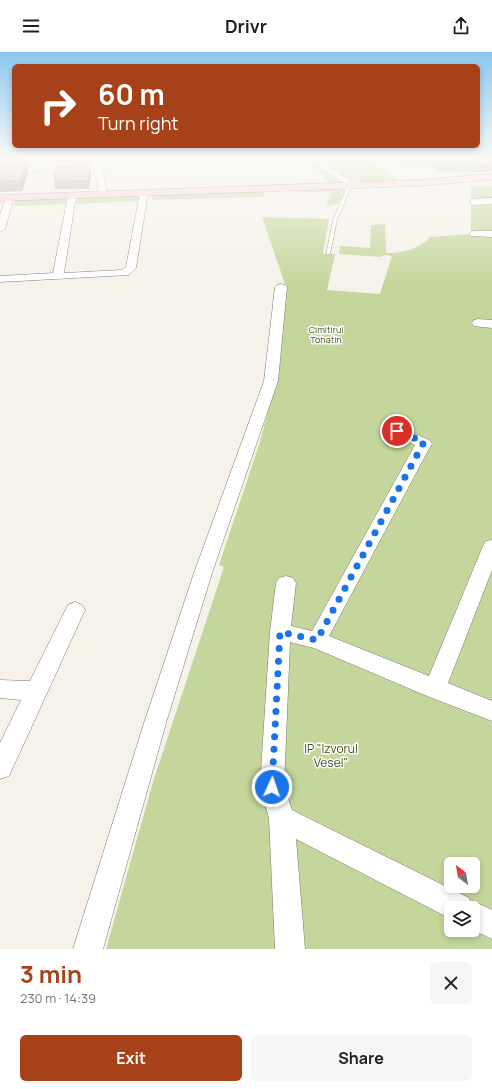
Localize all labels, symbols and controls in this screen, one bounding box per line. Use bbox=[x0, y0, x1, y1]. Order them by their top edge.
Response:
text: Drivr bbox=[225, 14, 267, 38]
icon: menu bbox=[20, 15, 42, 37]
icon: share bbox=[450, 15, 472, 37]
text: 60 m bbox=[98, 75, 165, 113]
icon: right bbox=[32, 80, 84, 132]
text: Turn right bbox=[98, 111, 179, 135]
park label: Cimitirul Tohatin bbox=[309, 323, 343, 346]
pin bbox=[380, 414, 414, 448]
icon: arrive bbox=[386, 420, 408, 442]
park label: IP "Izvorul Vesel" bbox=[304, 740, 358, 771]
position arrow bbox=[251, 766, 293, 808]
north arrow bbox=[444, 857, 480, 893]
map controls bbox=[444, 857, 480, 937]
button: layers bbox=[444, 901, 480, 937]
text: 3 min bbox=[20, 957, 82, 990]
button: close bbox=[430, 962, 472, 1004]
text: 230 m · 14:39 bbox=[20, 989, 96, 1007]
button: Exit bbox=[20, 1035, 242, 1081]
button: Share bbox=[250, 1035, 472, 1081]

